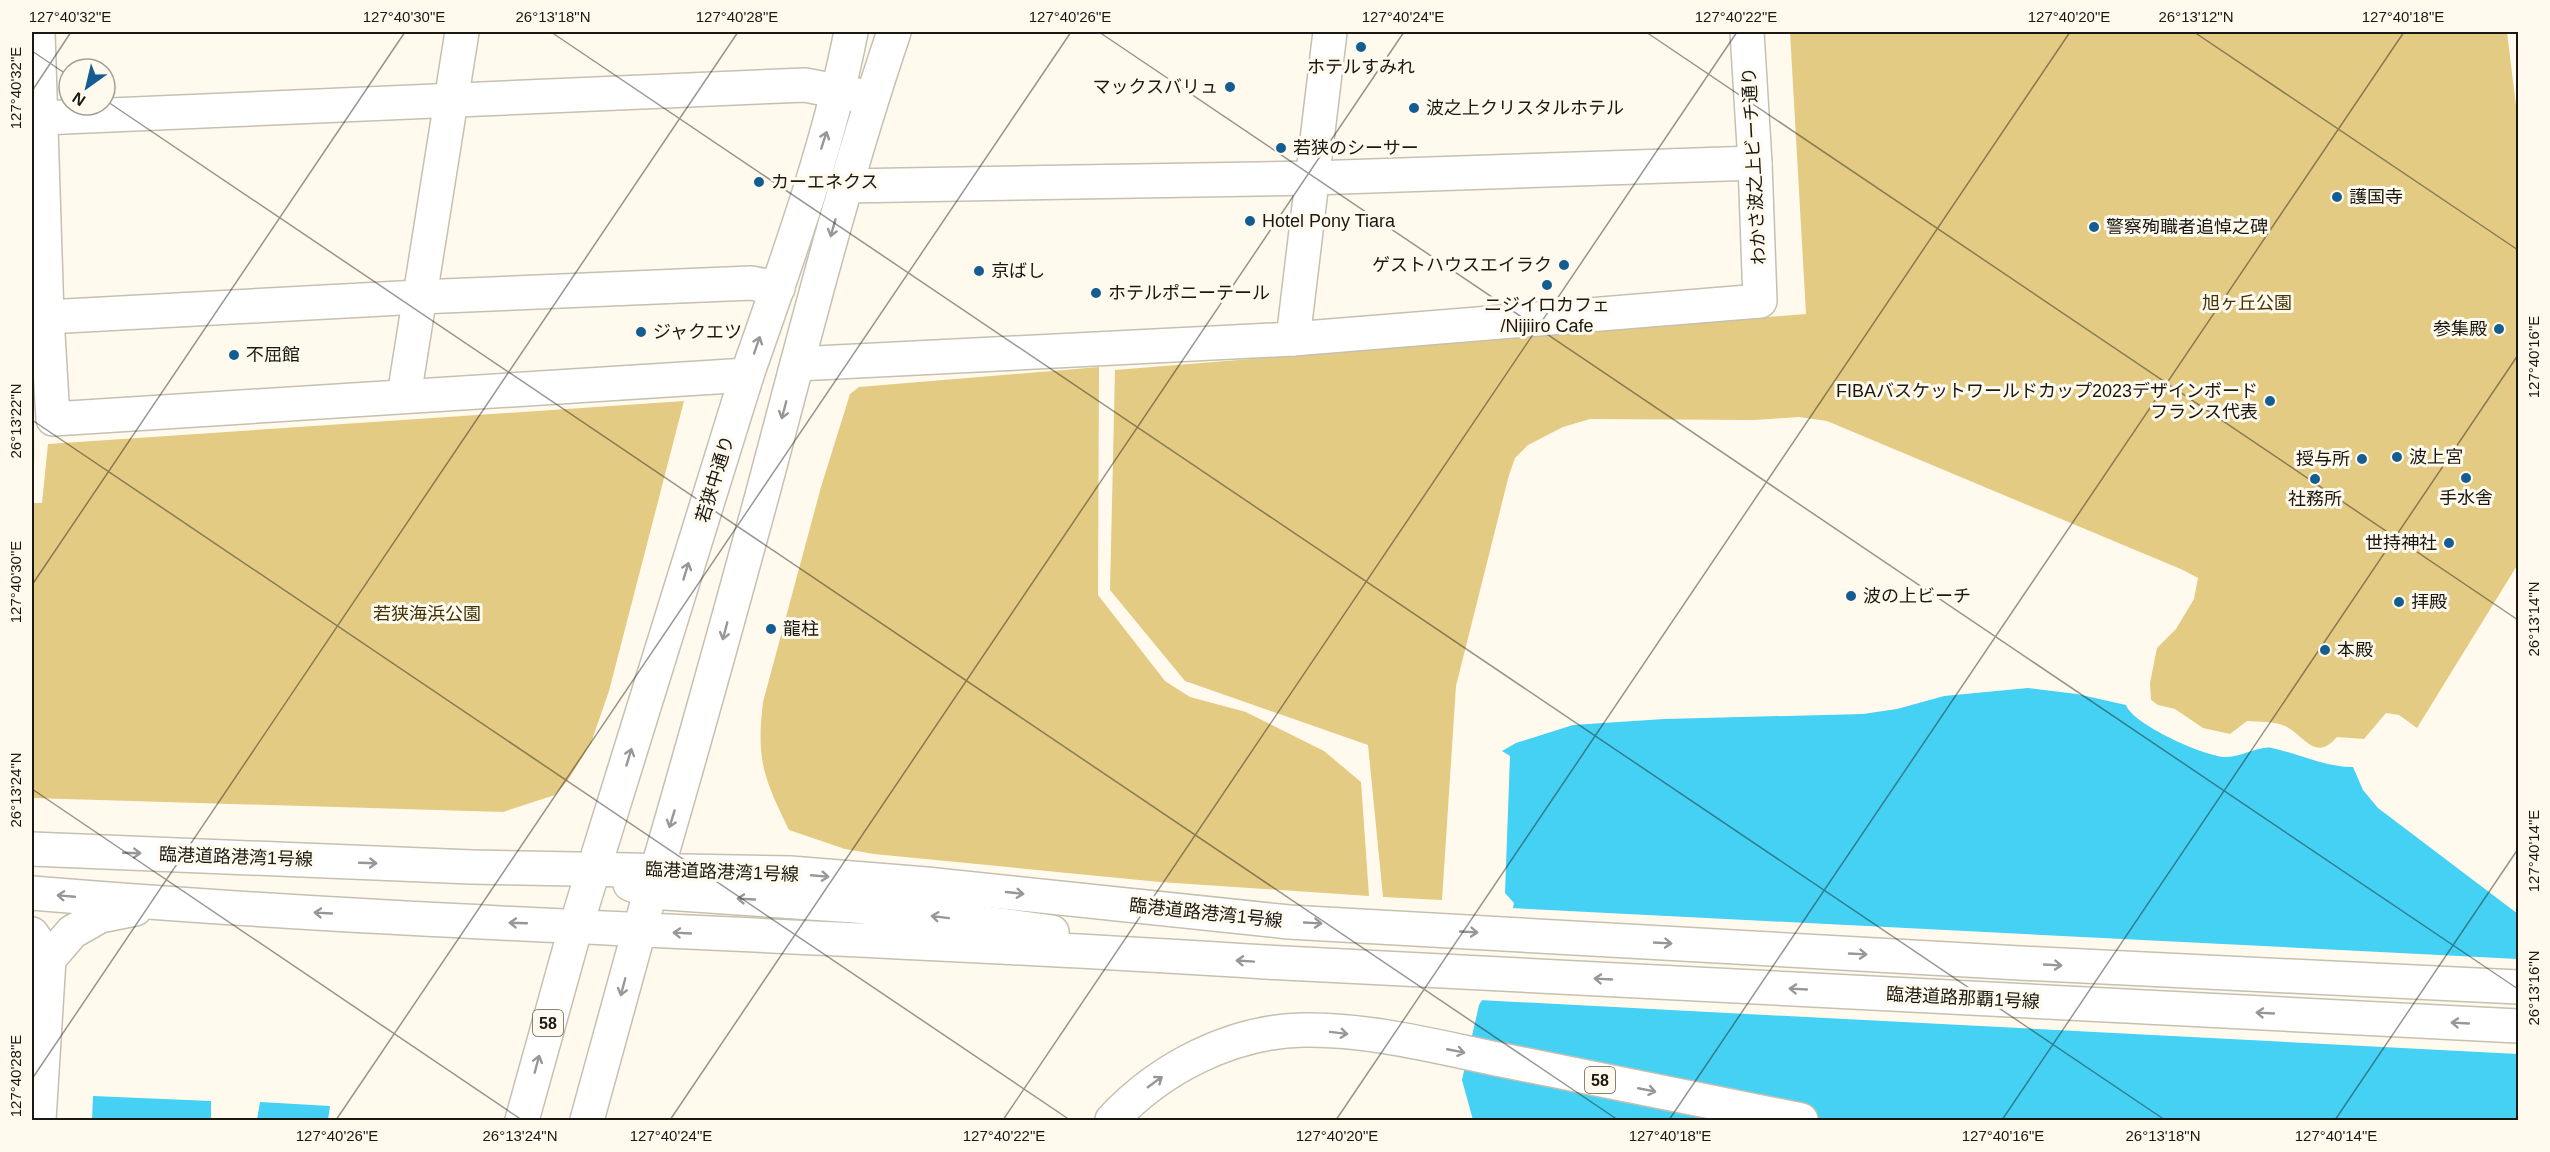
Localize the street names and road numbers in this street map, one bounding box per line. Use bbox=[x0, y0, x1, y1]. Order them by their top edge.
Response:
street label: わかさ波之上ビーチ通り bbox=[1739, 67, 1769, 265]
street label: 若狭中通り bbox=[692, 433, 738, 525]
street label: 臨港道路港湾1号線 bbox=[159, 844, 313, 870]
street label: 臨港道路港湾1号線 bbox=[645, 859, 799, 885]
street label: 臨港道路港湾1号線 bbox=[1128, 895, 1284, 931]
street label: 臨港道路那覇1号線 bbox=[1886, 984, 2040, 1012]
road number: 58 bbox=[533, 1010, 563, 1036]
road number: 58 bbox=[1585, 1067, 1615, 1093]

